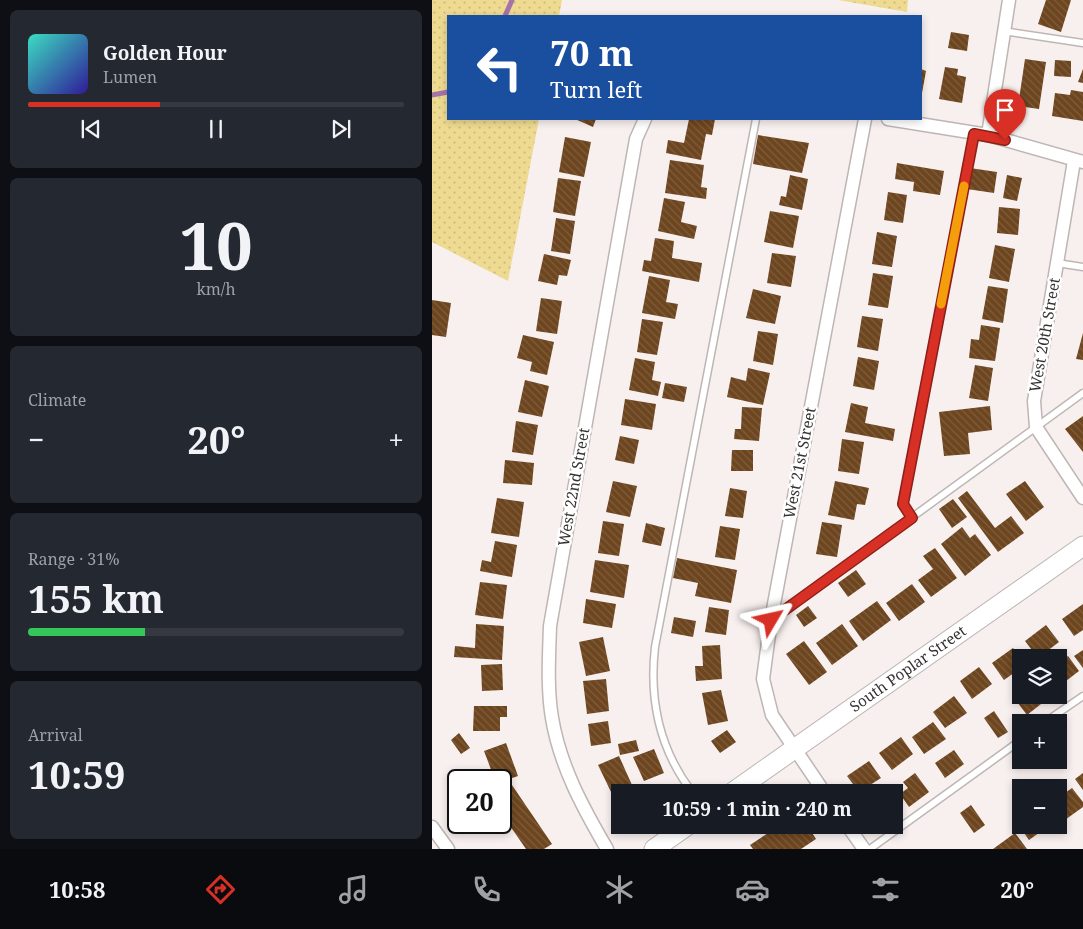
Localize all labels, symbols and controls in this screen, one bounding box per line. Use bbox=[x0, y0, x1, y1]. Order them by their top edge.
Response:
text: 70 m bbox=[550, 29, 633, 76]
icon: left bbox=[467, 35, 532, 100]
text: Golden Hour bbox=[103, 40, 227, 66]
text: Lumen bbox=[103, 66, 157, 88]
text: Turn left bbox=[550, 74, 642, 104]
pin bbox=[984, 89, 1026, 140]
icon: arrive bbox=[991, 96, 1019, 124]
icon: previous bbox=[77, 115, 105, 143]
icon: pause bbox=[202, 115, 230, 143]
icon: next bbox=[327, 115, 355, 143]
text: 10 bbox=[179, 201, 253, 289]
street label: West 20th Street bbox=[1024, 276, 1064, 394]
text: km/h bbox=[196, 278, 236, 300]
text: Climate bbox=[28, 389, 86, 411]
street label: West 21st Street bbox=[778, 405, 820, 520]
text: 20° bbox=[187, 413, 245, 465]
text: − bbox=[28, 420, 44, 458]
text: + bbox=[388, 420, 404, 458]
street label: West 22nd Street bbox=[553, 426, 593, 548]
text: Range · 31% bbox=[28, 548, 120, 570]
text: 155 km bbox=[28, 572, 164, 624]
position arrow bbox=[744, 593, 796, 645]
street label: South Poplar Street bbox=[845, 620, 970, 716]
map controls bbox=[1012, 649, 1067, 834]
button: layers bbox=[1012, 649, 1067, 704]
button: + bbox=[1012, 714, 1067, 769]
text: Arrival bbox=[28, 724, 83, 746]
text: 10:59 bbox=[28, 748, 125, 800]
speed limit sign: 20 bbox=[447, 769, 512, 834]
button: − bbox=[1012, 779, 1067, 834]
text: 10:59 · 1 min · 240 m bbox=[662, 796, 852, 822]
icon: directions bbox=[203, 872, 238, 907]
icon: music bbox=[336, 872, 371, 907]
icon: phone bbox=[469, 872, 504, 907]
icon: climate bbox=[602, 872, 637, 907]
icon: car bbox=[735, 872, 770, 907]
icon: filters bbox=[868, 872, 903, 907]
text: 10:58 bbox=[49, 874, 105, 904]
text: 20° bbox=[1000, 874, 1034, 904]

